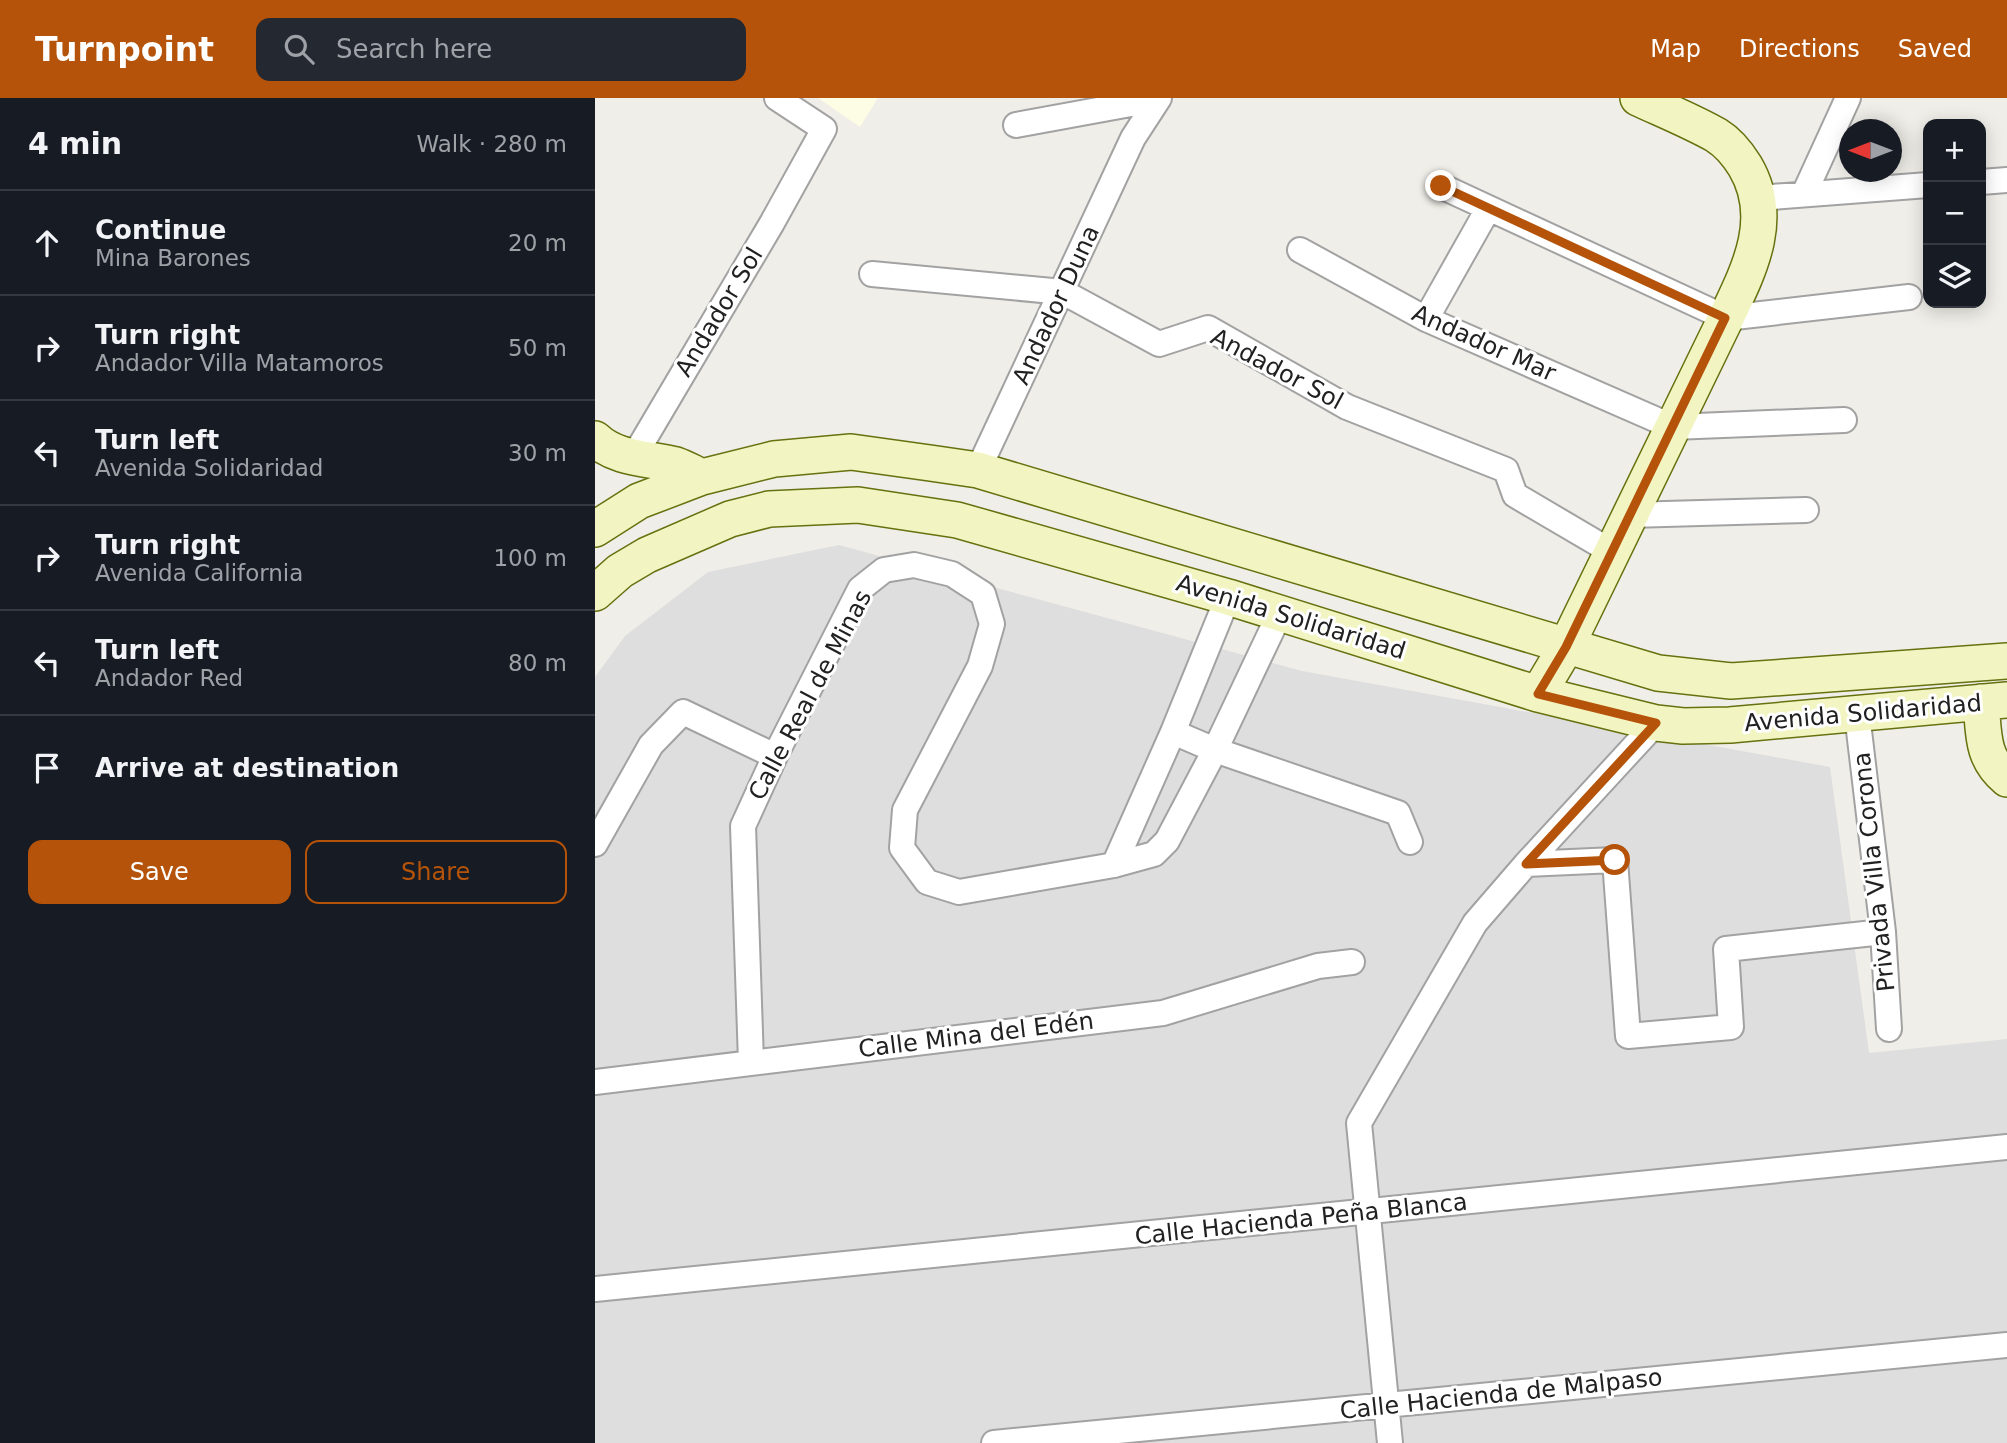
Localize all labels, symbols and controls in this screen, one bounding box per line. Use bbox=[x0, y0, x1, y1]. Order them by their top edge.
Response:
search box bbox=[256, 18, 746, 81]
text: Turnpoint bbox=[35, 30, 214, 69]
icon: search bbox=[280, 30, 318, 68]
text: Search here bbox=[336, 34, 492, 64]
text: Map bbox=[1650, 35, 1701, 63]
text: Directions bbox=[1739, 35, 1860, 63]
text: Saved bbox=[1898, 35, 1972, 63]
north arrow bbox=[1839, 119, 1902, 182]
map controls bbox=[1923, 119, 1986, 308]
button: + bbox=[1923, 119, 1986, 182]
text: 4 min bbox=[28, 126, 122, 161]
text: Walk · 280 m bbox=[416, 131, 567, 157]
route end bbox=[1425, 170, 1456, 201]
button: − bbox=[1923, 182, 1986, 245]
text: Continue bbox=[95, 215, 226, 245]
street label: Andador Duna bbox=[1007, 221, 1105, 389]
icon: ahead bbox=[28, 224, 66, 262]
text: 20 m bbox=[508, 230, 567, 256]
street label: Andador Sol bbox=[670, 242, 768, 382]
text: Mina Barones bbox=[95, 245, 251, 271]
button: layers bbox=[1923, 245, 1986, 308]
street label: Andador Mar bbox=[1408, 299, 1560, 387]
text: Turn right bbox=[95, 320, 240, 350]
street label: Andador Sol bbox=[1206, 322, 1348, 416]
icon: right bbox=[28, 329, 66, 367]
text: 50 m bbox=[508, 335, 567, 361]
text: Andador Villa Matamoros bbox=[95, 350, 384, 376]
text: Turn left bbox=[95, 425, 219, 455]
icon: left bbox=[28, 434, 66, 472]
text: 30 m bbox=[508, 440, 567, 466]
text: Avenida Solidaridad bbox=[95, 455, 323, 481]
text: Turn right bbox=[95, 530, 240, 560]
icon: right bbox=[28, 539, 66, 577]
text: 100 m bbox=[493, 545, 567, 571]
text: Avenida California bbox=[95, 560, 303, 586]
street label: Avenida Solidaridad bbox=[1173, 569, 1409, 665]
street label: Calle Real de Minas bbox=[743, 585, 877, 805]
text: Turn left bbox=[95, 635, 219, 665]
icon: left bbox=[28, 644, 66, 682]
text: 80 m bbox=[508, 650, 567, 676]
text: Andador Red bbox=[95, 665, 243, 691]
street label: Avenida Solidaridad bbox=[1743, 689, 1983, 737]
icon: arrive bbox=[28, 749, 66, 787]
street label: Privada Villa Corona bbox=[1847, 751, 1901, 993]
text: Arrive at destination bbox=[95, 753, 399, 783]
button: Save bbox=[28, 840, 291, 904]
button: Share bbox=[305, 840, 567, 904]
route start bbox=[1599, 844, 1630, 875]
street label: Calle Mina del Edén bbox=[857, 1007, 1095, 1063]
street label: Calle Hacienda Peña Blanca bbox=[1133, 1188, 1469, 1250]
street label: Calle Hacienda de Malpaso bbox=[1338, 1363, 1664, 1425]

